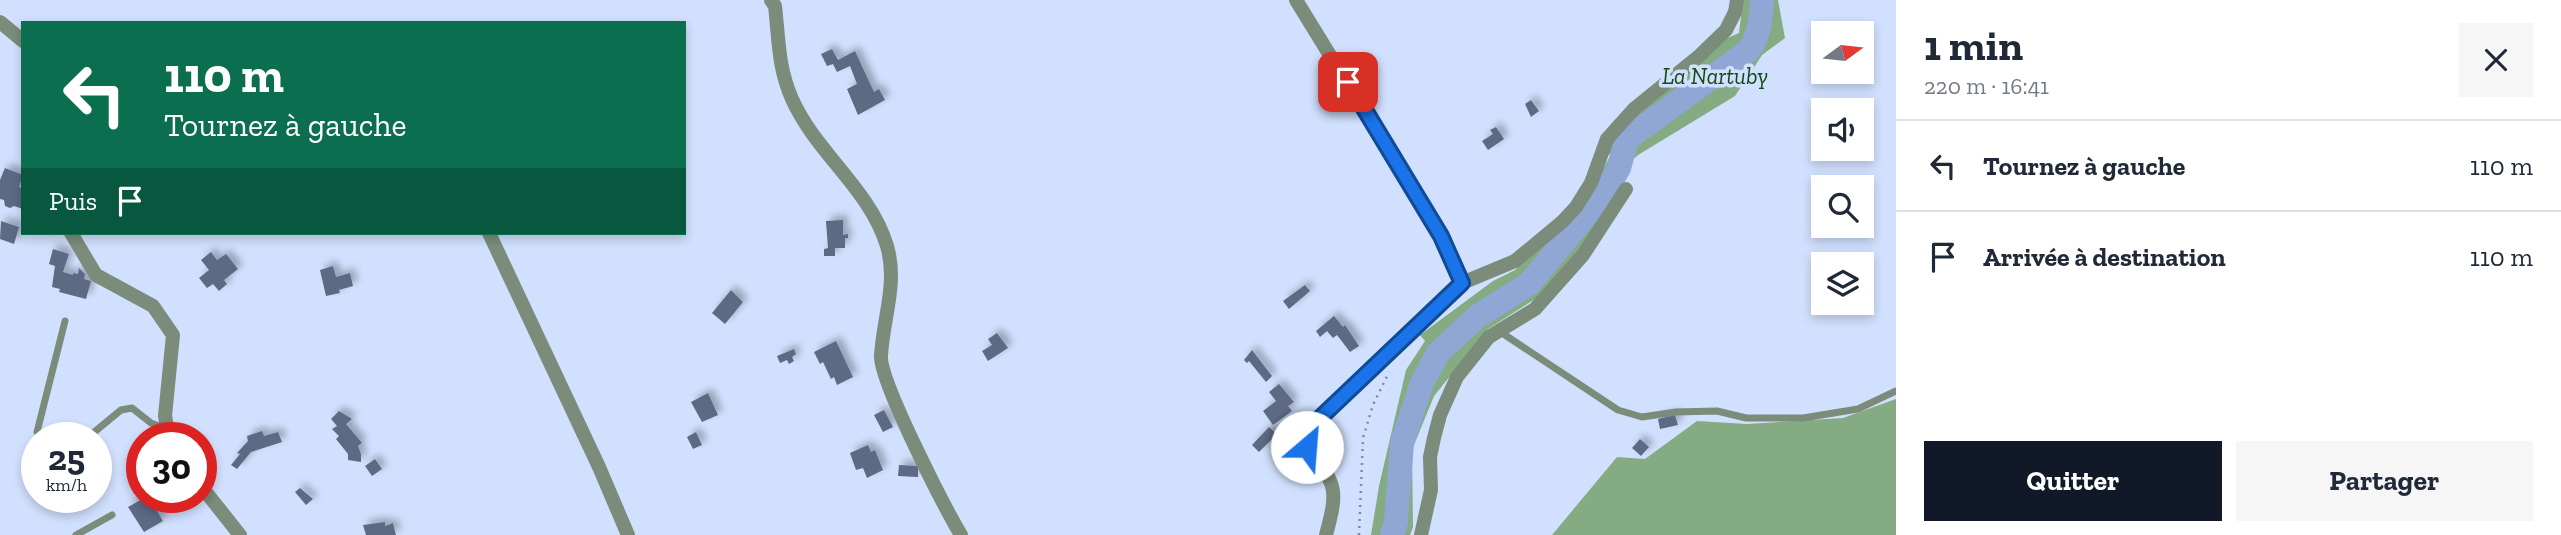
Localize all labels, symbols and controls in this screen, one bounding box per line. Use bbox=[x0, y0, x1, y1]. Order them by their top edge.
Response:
text: 1 min bbox=[1924, 20, 2023, 71]
north arrow bbox=[1811, 21, 1874, 84]
map controls bbox=[1811, 21, 1874, 315]
button: close bbox=[2459, 23, 2533, 97]
text: 110 m bbox=[164, 46, 284, 105]
icon: left bbox=[49, 49, 140, 140]
pin bbox=[1318, 52, 1378, 112]
park label: La Nartuby bbox=[1662, 62, 1768, 90]
icon: arrive bbox=[1329, 63, 1367, 101]
text: 220 m · 16:41 bbox=[1924, 72, 2049, 100]
button: sound bbox=[1811, 98, 1874, 161]
text: Tournez à gauche bbox=[164, 106, 407, 144]
icon: left bbox=[1924, 147, 1962, 185]
text: Tournez à gauche bbox=[1983, 150, 2185, 182]
text: 110 m bbox=[2470, 150, 2533, 182]
button: search bbox=[1811, 175, 1874, 238]
icon: arrive bbox=[111, 182, 149, 220]
text: Puis bbox=[49, 185, 97, 217]
icon: arrive bbox=[1924, 238, 1962, 276]
text: Arrivée à destination bbox=[1983, 241, 2226, 273]
text: 110 m bbox=[2470, 241, 2533, 273]
button: layers bbox=[1811, 252, 1874, 315]
position arrow bbox=[1270, 410, 1344, 484]
speed limit sign: 30 bbox=[126, 422, 217, 513]
text: 25 bbox=[48, 437, 85, 479]
button: Quitter bbox=[1924, 441, 2222, 521]
button: Partager bbox=[2236, 441, 2533, 521]
text: km/h bbox=[46, 474, 87, 496]

